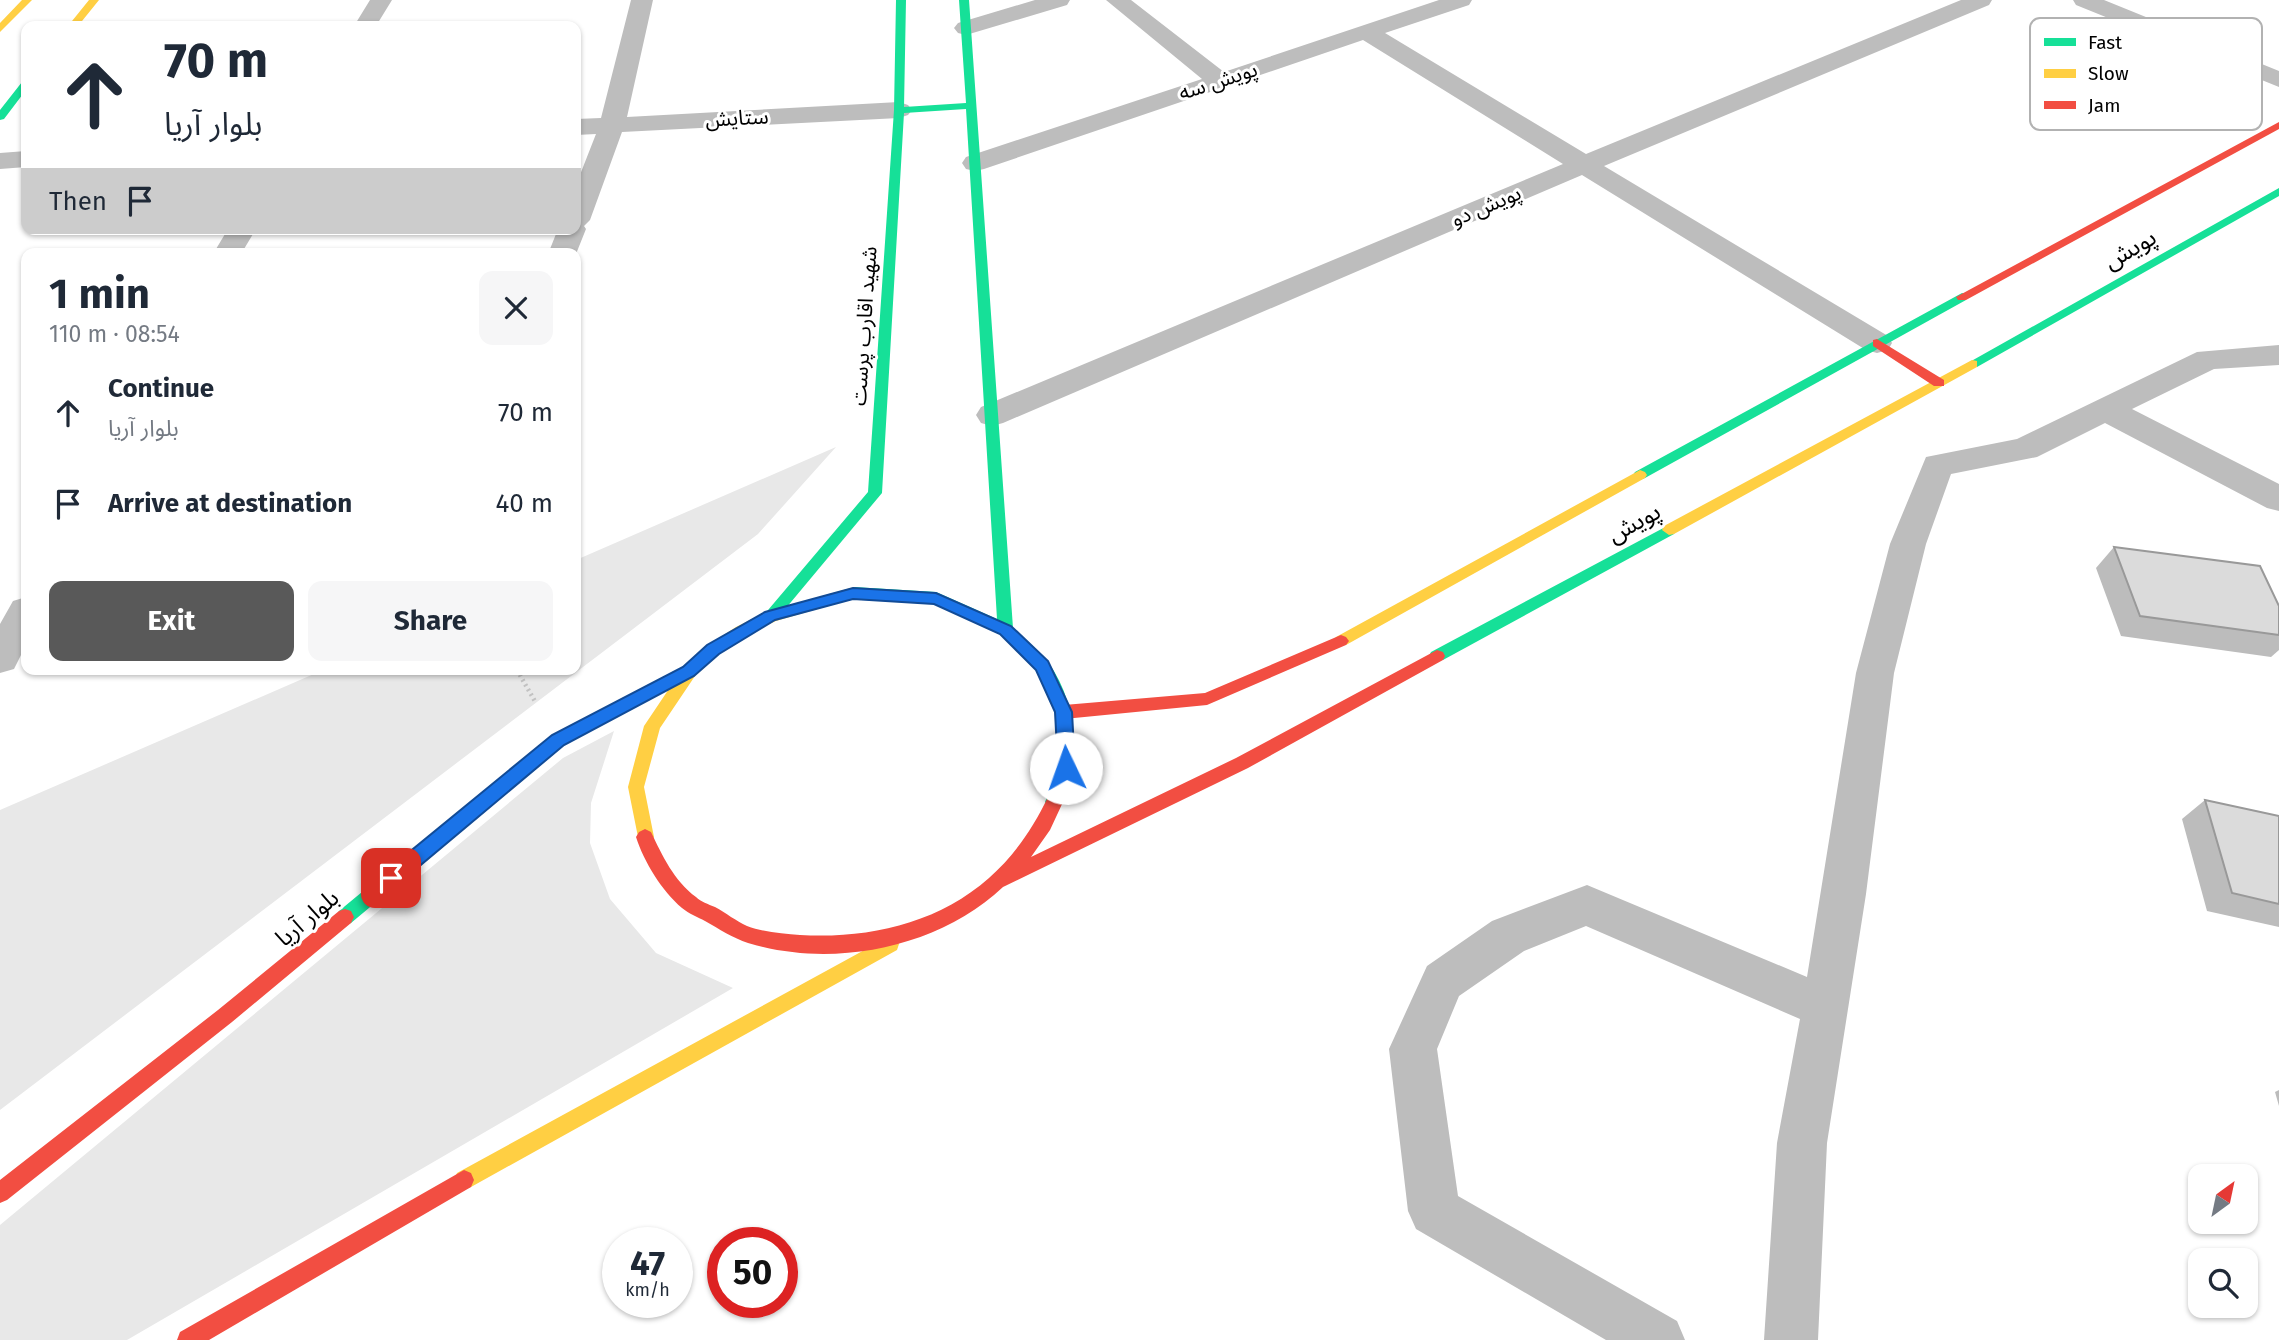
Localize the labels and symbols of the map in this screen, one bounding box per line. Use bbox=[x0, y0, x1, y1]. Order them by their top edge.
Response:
legend bbox=[2030, 18, 2262, 130]
text: Fast bbox=[2088, 31, 2122, 54]
street label: پویش سه bbox=[1175, 56, 1261, 106]
text: Slow bbox=[2088, 62, 2129, 85]
text: Jam bbox=[2088, 94, 2120, 117]
street label: ستایش bbox=[705, 103, 769, 133]
street label: پویش دو bbox=[1447, 180, 1525, 233]
street label: پویش bbox=[2099, 223, 2162, 276]
street label: شهید اقارب پرست bbox=[845, 245, 883, 407]
street label: پویش bbox=[1603, 497, 1666, 550]
position arrow bbox=[1029, 731, 1103, 805]
pin bbox=[361, 848, 421, 908]
street label: بلوار آریا bbox=[270, 884, 344, 952]
north arrow bbox=[2188, 1164, 2258, 1234]
speed limit sign: 50 bbox=[707, 1227, 798, 1318]

